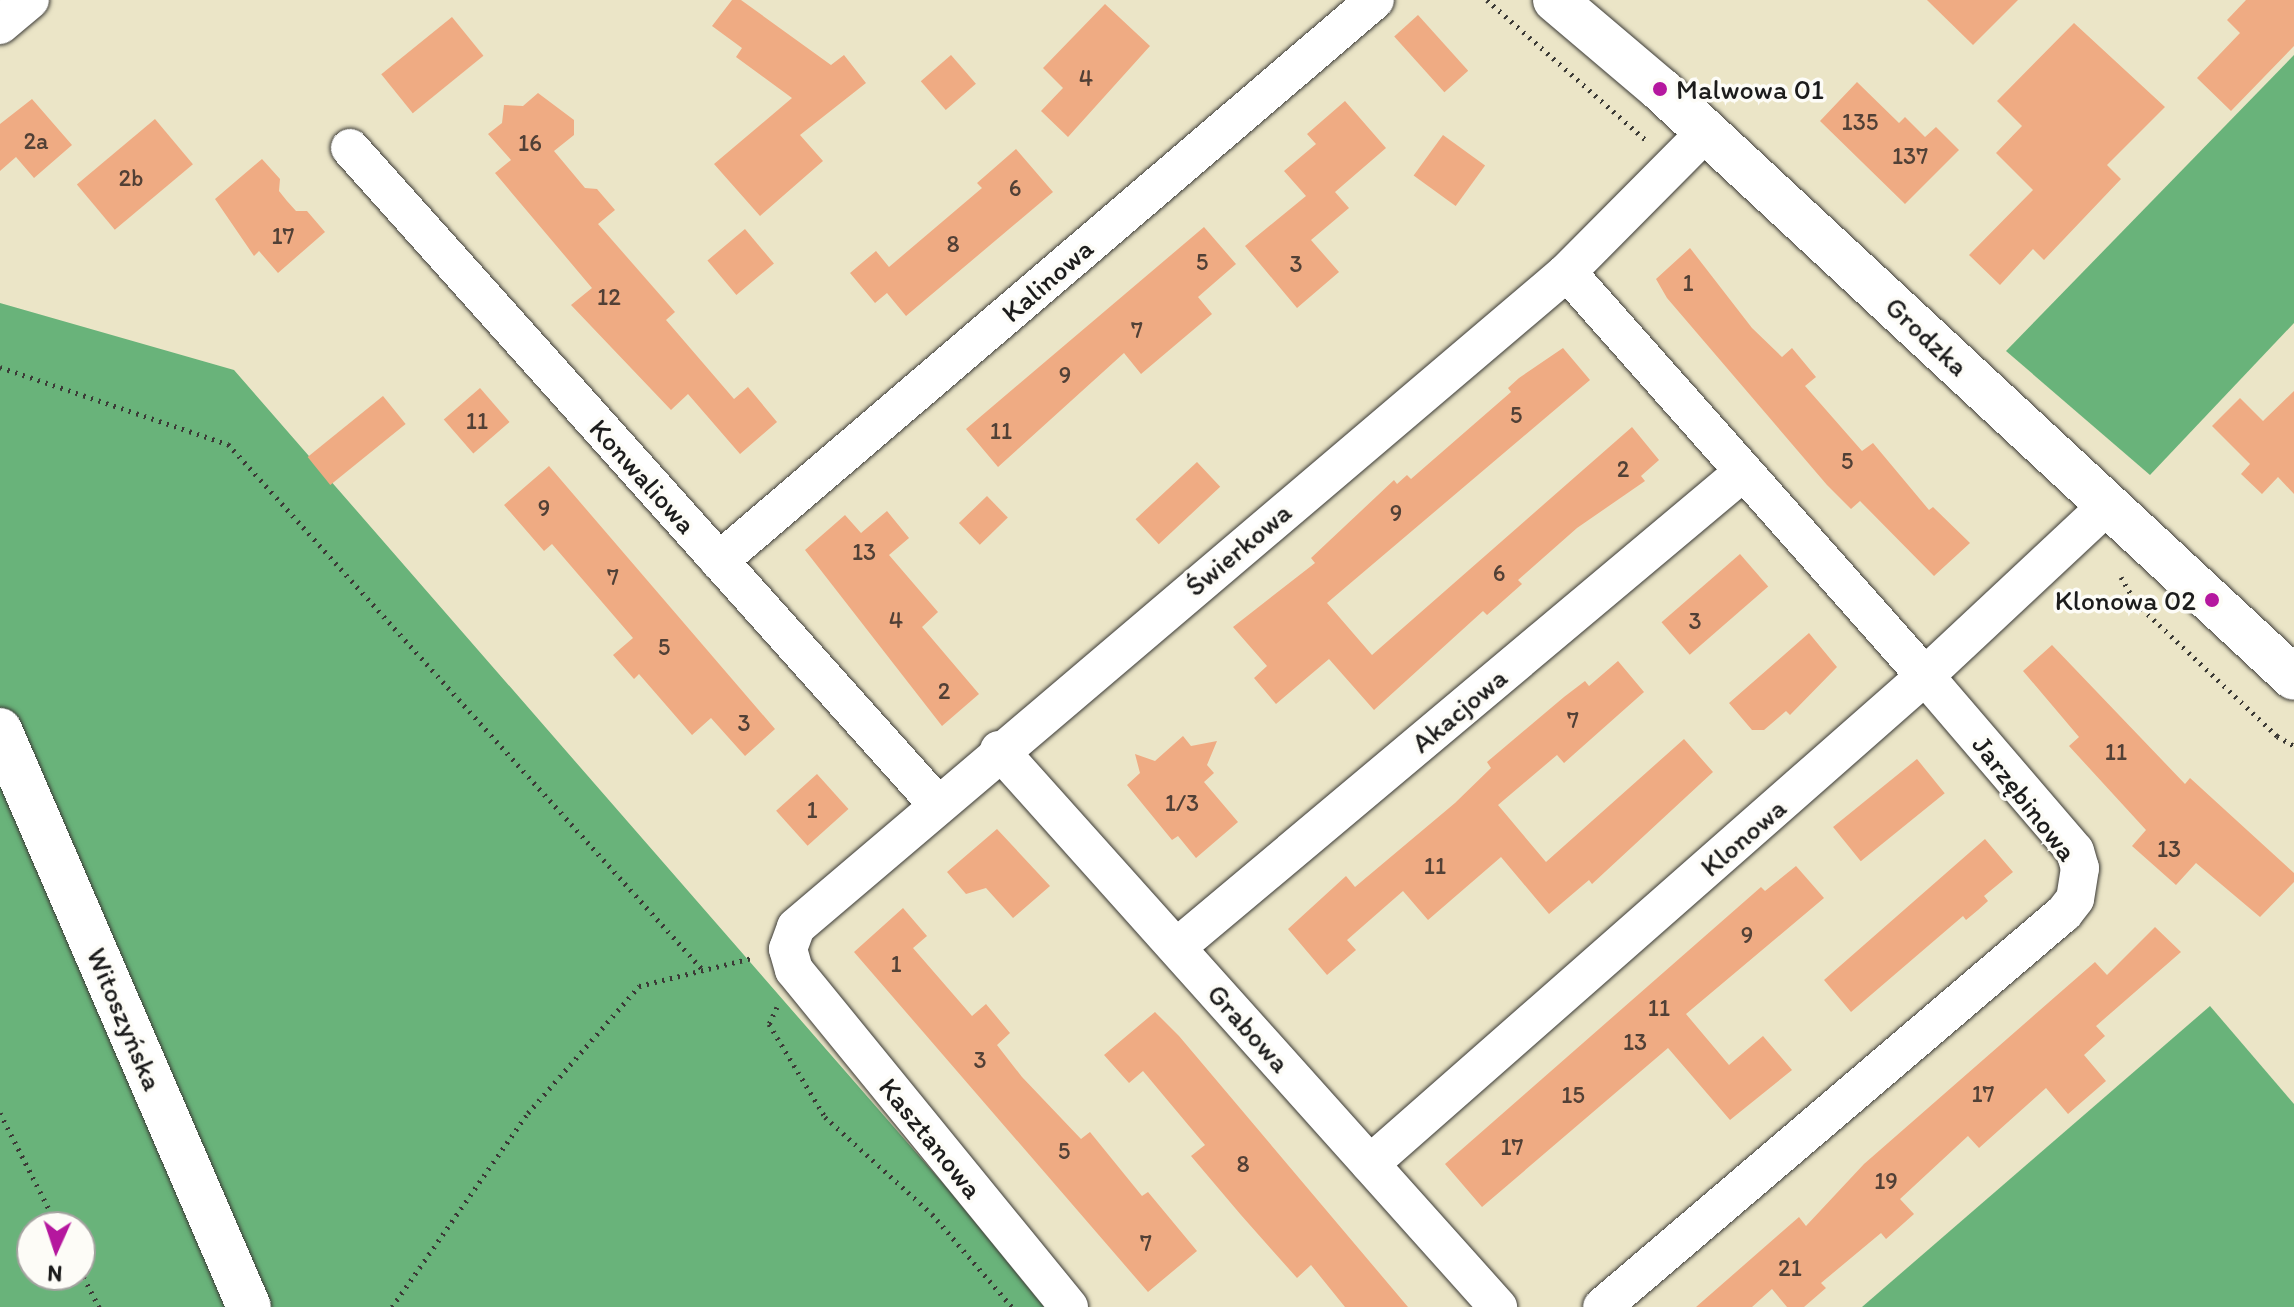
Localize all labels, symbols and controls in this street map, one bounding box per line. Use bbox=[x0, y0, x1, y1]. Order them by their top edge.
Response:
house number: 4 bbox=[1079, 64, 1093, 92]
place label: Malwowa 01 bbox=[1676, 72, 1824, 106]
marker: Malwowa 01 bbox=[1651, 80, 1669, 98]
house number: 135 bbox=[1842, 108, 1878, 136]
house number: 2a bbox=[23, 127, 49, 155]
house number: 16 bbox=[518, 129, 542, 157]
house number: 137 bbox=[1892, 142, 1928, 170]
house number: 2b bbox=[118, 164, 144, 192]
house number: 6 bbox=[1009, 174, 1021, 202]
house number: 17 bbox=[271, 222, 295, 250]
house number: 8 bbox=[946, 230, 960, 258]
street label: Kalinowa bbox=[994, 231, 1100, 329]
house number: 5 bbox=[1196, 248, 1208, 276]
house number: 3 bbox=[1289, 250, 1303, 278]
house number: 1 bbox=[1682, 269, 1694, 297]
house number: 12 bbox=[597, 283, 621, 311]
street label: Grodzka bbox=[1879, 289, 1975, 383]
house number: 7 bbox=[1131, 316, 1143, 344]
house number: 9 bbox=[1059, 361, 1071, 389]
house number: 5 bbox=[1510, 401, 1522, 429]
house number: 11 bbox=[466, 407, 488, 435]
street label: Konwaliowa bbox=[583, 412, 703, 540]
house number: 11 bbox=[990, 417, 1012, 445]
house number: 5 bbox=[1841, 447, 1853, 475]
house number: 2 bbox=[1617, 455, 1629, 483]
house number: 9 bbox=[538, 494, 550, 522]
street label: Świerkowa bbox=[1178, 495, 1298, 603]
house number: 9 bbox=[1390, 499, 1402, 527]
house number: 13 bbox=[852, 538, 876, 566]
house number: 6 bbox=[1493, 559, 1505, 587]
house number: 7 bbox=[607, 563, 619, 591]
place label: Klonowa 02 bbox=[2055, 583, 2196, 617]
marker: Klonowa 02 bbox=[2203, 591, 2221, 609]
house number: 4 bbox=[889, 606, 903, 634]
house number: 3 bbox=[1688, 607, 1702, 635]
house number: 5 bbox=[658, 633, 670, 661]
street label: Akacjowa bbox=[1404, 660, 1514, 760]
house number: 2 bbox=[938, 677, 950, 705]
house number: 7 bbox=[1567, 706, 1579, 734]
house number: 3 bbox=[737, 709, 751, 737]
street label: Jarzębinowa bbox=[1965, 728, 2085, 868]
house number: 11 bbox=[2105, 738, 2127, 766]
house number: 1/3 bbox=[1165, 789, 1199, 817]
street label: Klonowa bbox=[1693, 791, 1793, 883]
house number: 1 bbox=[806, 796, 818, 824]
house number: 13 bbox=[2157, 835, 2181, 863]
house number: 11 bbox=[1424, 852, 1446, 880]
house number: 9 bbox=[1741, 921, 1753, 949]
street label: Witoszyńska bbox=[80, 943, 170, 1095]
house number: 1 bbox=[890, 950, 902, 978]
street label: Grabowa bbox=[1201, 977, 1297, 1079]
house number: 11 bbox=[1648, 994, 1670, 1022]
house number: 13 bbox=[1623, 1028, 1647, 1056]
house number: 3 bbox=[973, 1046, 987, 1074]
street label: Kasztanowa bbox=[872, 1071, 990, 1205]
house number: 17 bbox=[1971, 1080, 1995, 1108]
house number: 15 bbox=[1561, 1081, 1585, 1109]
house number: 17 bbox=[1500, 1133, 1524, 1161]
house number: 5 bbox=[1058, 1137, 1070, 1165]
house number: 8 bbox=[1236, 1150, 1250, 1178]
house number: 19 bbox=[1874, 1167, 1898, 1195]
north arrow bbox=[16, 1211, 96, 1291]
house number: 7 bbox=[1140, 1229, 1152, 1257]
house number: 21 bbox=[1778, 1254, 1802, 1282]
text: N bbox=[47, 1260, 63, 1287]

